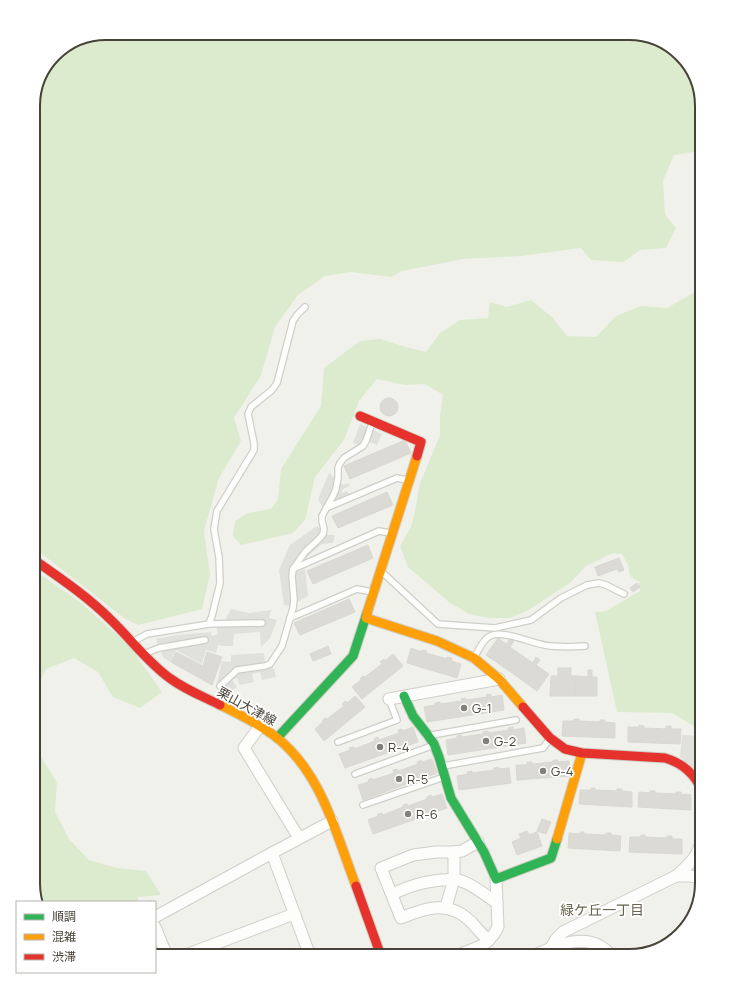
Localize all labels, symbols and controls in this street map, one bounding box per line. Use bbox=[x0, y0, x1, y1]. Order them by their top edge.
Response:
street label: 栗山大津線 bbox=[214, 682, 280, 730]
place label: G-1 bbox=[472, 699, 492, 717]
marker: G-1 bbox=[459, 703, 469, 713]
place label: G-2 bbox=[494, 732, 516, 750]
marker: G-2 bbox=[481, 736, 491, 746]
place label: R-4 bbox=[388, 738, 410, 756]
marker: R-4 bbox=[375, 742, 385, 752]
place label: G-4 bbox=[551, 762, 574, 780]
marker: G-4 bbox=[538, 766, 548, 776]
place label: R-5 bbox=[407, 770, 428, 788]
marker: R-5 bbox=[394, 774, 404, 784]
place label: R-6 bbox=[416, 805, 438, 823]
marker: R-6 bbox=[403, 809, 413, 819]
district label: 緑ケ丘一丁目 bbox=[560, 900, 644, 919]
legend bbox=[16, 901, 156, 973]
text: 順調 bbox=[52, 908, 76, 925]
text: 混雑 bbox=[52, 928, 76, 945]
text: 渋滞 bbox=[52, 948, 76, 965]

